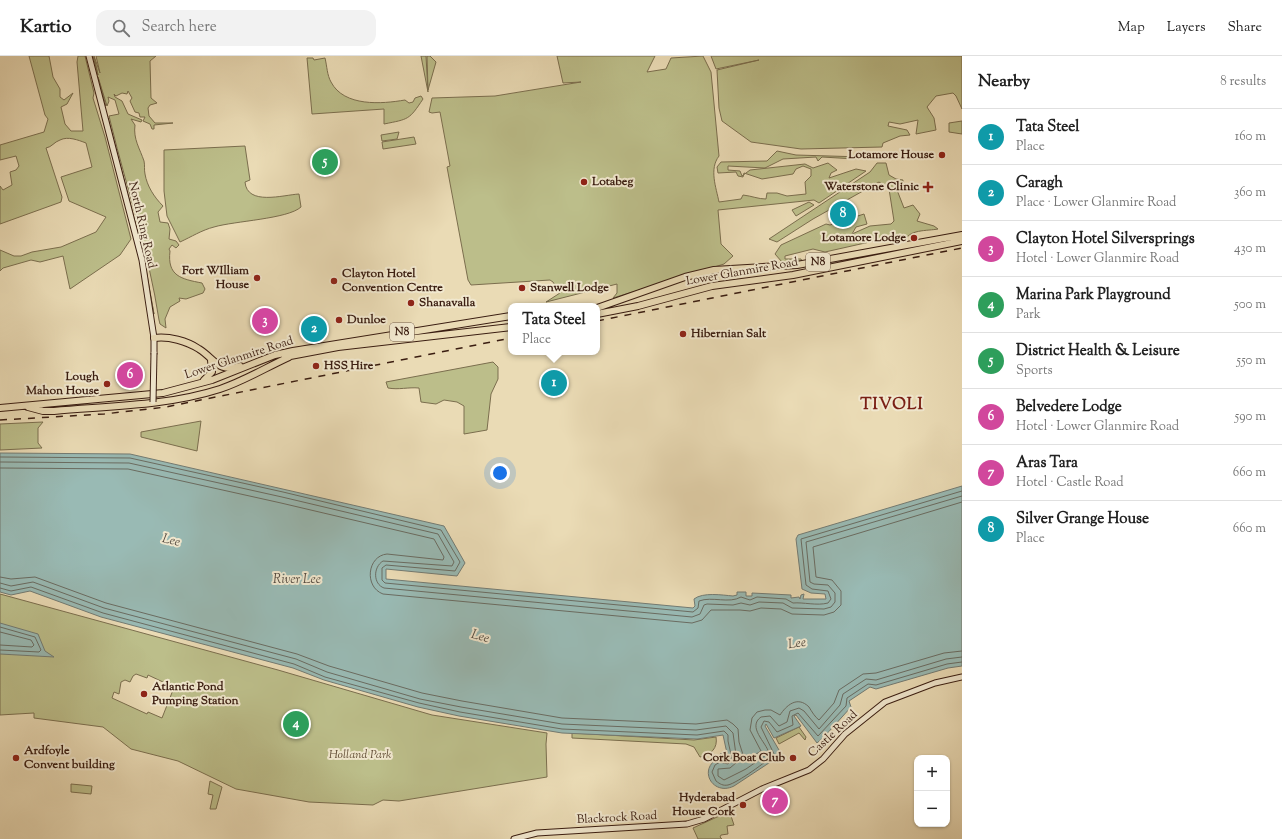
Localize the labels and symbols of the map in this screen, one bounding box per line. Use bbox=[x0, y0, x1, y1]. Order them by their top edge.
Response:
place label: Lotamore House bbox=[847, 146, 934, 164]
pin: 5 bbox=[312, 147, 338, 177]
marker: Lotamore House bbox=[937, 150, 947, 160]
place label: Lotabeg bbox=[591, 173, 633, 191]
marker: Lotabeg bbox=[579, 177, 589, 187]
place label: Waterstone Clinic bbox=[823, 178, 920, 196]
street label: North Ring Road bbox=[123, 180, 161, 270]
marker: Waterstone Clinic bbox=[922, 181, 934, 193]
pin: 8 bbox=[830, 199, 856, 229]
place label: Lotamore Lodge bbox=[821, 229, 906, 247]
marker: Lotamore Lodge bbox=[909, 233, 919, 243]
street label: Lower Glanmire Road bbox=[685, 253, 800, 291]
road number: N8 bbox=[806, 253, 830, 271]
place label: Fort WIlliam House bbox=[181, 262, 249, 294]
place label: Clayton Hotel Convention Centre bbox=[342, 265, 443, 297]
marker: Fort WIlliam House bbox=[252, 273, 262, 283]
marker: Clayton Hotel Convention Centre bbox=[329, 276, 339, 286]
place label: Stanwell Lodge bbox=[530, 279, 609, 297]
marker: Stanwell Lodge bbox=[517, 283, 527, 293]
place label: Shanavalla bbox=[419, 294, 476, 312]
marker: Shanavalla bbox=[406, 298, 416, 308]
pin: 3 bbox=[252, 306, 278, 336]
place label: Dunloe bbox=[346, 311, 386, 329]
pin: 2 bbox=[301, 314, 327, 344]
marker: Dunloe bbox=[334, 315, 344, 325]
road number: N8 bbox=[390, 323, 414, 341]
place label: Hibernian Salt bbox=[690, 325, 767, 343]
marker: Hibernian Salt bbox=[678, 329, 688, 339]
street label: Lower Glanmire Road bbox=[182, 332, 296, 384]
place label: HSS Hire bbox=[323, 357, 374, 375]
pin: 6 bbox=[117, 360, 143, 390]
marker: HSS Hire bbox=[311, 361, 321, 371]
place label: Lough Mahon House bbox=[25, 368, 100, 400]
pin: 1 bbox=[541, 368, 567, 398]
marker: Lough Mahon House bbox=[102, 379, 112, 389]
district label: TIVOLI bbox=[860, 394, 924, 417]
your location bbox=[490, 463, 510, 483]
water label: Lee bbox=[160, 530, 182, 552]
water label: River Lee bbox=[273, 571, 321, 589]
water label: Lee bbox=[469, 626, 491, 648]
water label: Lee bbox=[787, 634, 807, 654]
place label: Atlantic Pond Pumping Station bbox=[151, 678, 239, 710]
marker: Atlantic Pond Pumping Station bbox=[139, 689, 149, 699]
street label: Castle Road bbox=[804, 706, 862, 762]
pin: 4 bbox=[283, 709, 309, 739]
place label: Ardfoyle Convent building bbox=[23, 742, 115, 774]
park label: Holland Park bbox=[329, 746, 392, 764]
place label: Cork Boat Club bbox=[703, 749, 785, 767]
marker: Ardfoyle Convent building bbox=[11, 753, 21, 763]
marker: Cork Boat Club bbox=[788, 753, 798, 763]
pin: 7 bbox=[762, 786, 788, 816]
place label: Hyderabad House Cork bbox=[671, 789, 735, 821]
marker: Hyderabad House Cork bbox=[738, 800, 748, 810]
street label: Blackrock Road bbox=[576, 807, 658, 829]

